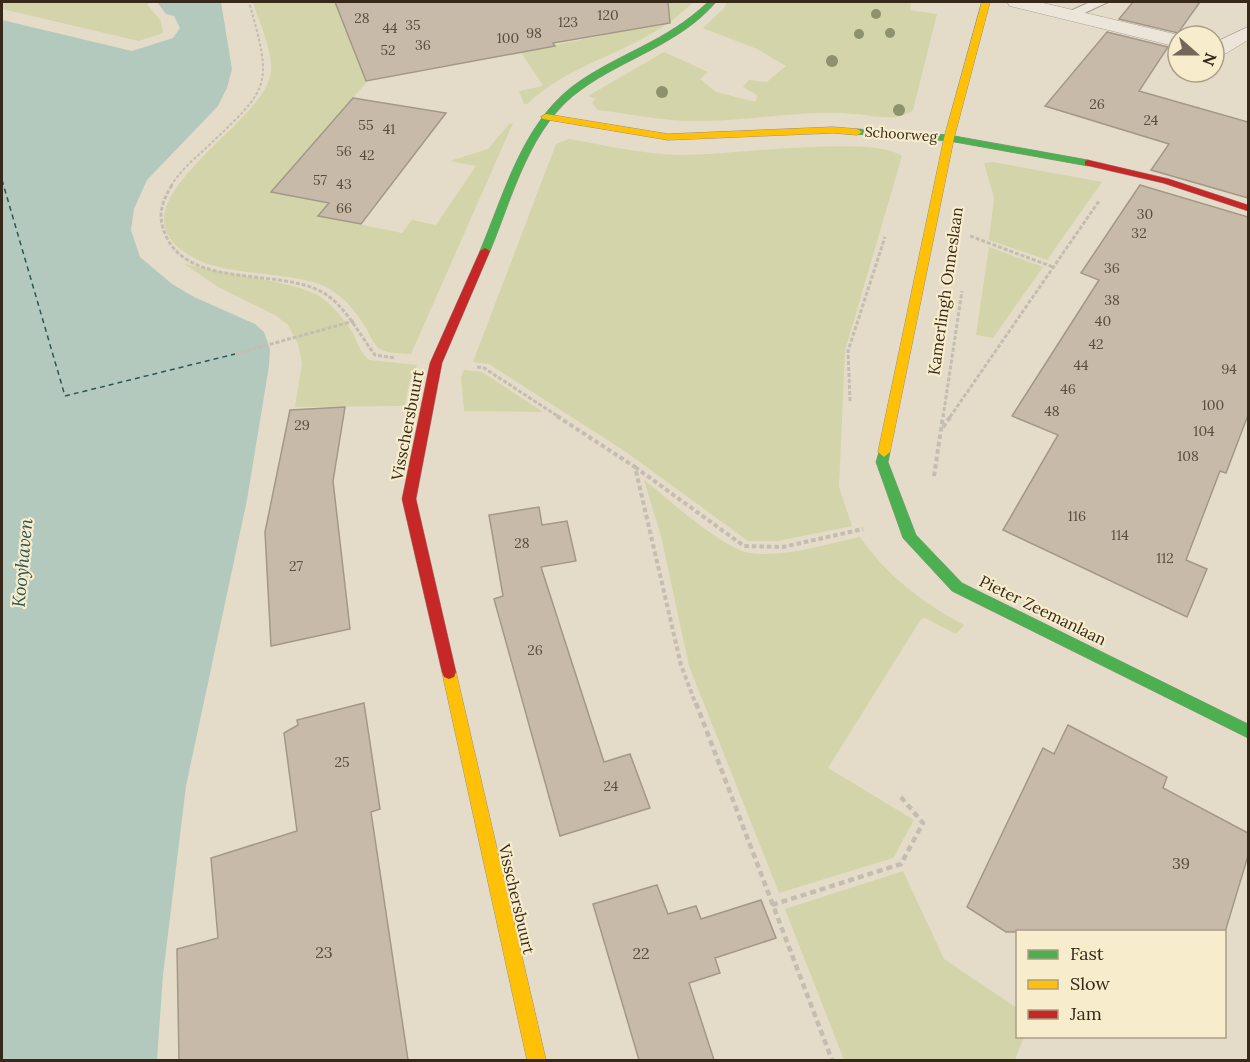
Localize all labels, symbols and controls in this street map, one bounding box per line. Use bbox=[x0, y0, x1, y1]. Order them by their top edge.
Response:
house number: 120 bbox=[597, 6, 619, 24]
house number: 28 bbox=[354, 9, 370, 27]
house number: 123 bbox=[558, 13, 578, 31]
house number: 35 bbox=[405, 16, 421, 34]
house number: 44 bbox=[382, 19, 398, 37]
house number: 98 bbox=[526, 24, 542, 42]
north arrow bbox=[1166, 24, 1226, 84]
house number: 100 bbox=[497, 29, 519, 47]
house number: 36 bbox=[415, 36, 431, 54]
house number: 52 bbox=[380, 41, 396, 59]
text: N bbox=[1198, 50, 1222, 69]
house number: 26 bbox=[1089, 95, 1105, 113]
house number: 24 bbox=[1144, 111, 1159, 129]
house number: 55 bbox=[358, 116, 374, 134]
house number: 41 bbox=[383, 120, 395, 138]
street label: Schoorweg bbox=[864, 122, 938, 146]
house number: 56 bbox=[336, 142, 352, 160]
house number: 42 bbox=[359, 146, 375, 164]
house number: 57 bbox=[313, 171, 328, 189]
house number: 43 bbox=[336, 175, 352, 193]
house number: 66 bbox=[336, 199, 352, 217]
street label: Kamerlingh Onneslaan bbox=[923, 205, 967, 376]
house number: 30 bbox=[1137, 205, 1153, 223]
house number: 32 bbox=[1131, 224, 1147, 242]
house number: 36 bbox=[1104, 259, 1120, 277]
house number: 38 bbox=[1104, 291, 1120, 309]
house number: 40 bbox=[1095, 312, 1111, 330]
house number: 42 bbox=[1088, 335, 1104, 353]
house number: 44 bbox=[1073, 356, 1089, 374]
house number: 94 bbox=[1221, 360, 1237, 378]
street label: Visschersbuurt bbox=[386, 367, 428, 483]
house number: 46 bbox=[1060, 380, 1076, 398]
house number: 100 bbox=[1202, 396, 1224, 414]
house number: 48 bbox=[1044, 402, 1060, 420]
house number: 29 bbox=[294, 416, 310, 434]
house number: 104 bbox=[1193, 422, 1215, 440]
house number: 108 bbox=[1177, 447, 1199, 465]
house number: 116 bbox=[1068, 507, 1086, 525]
water label: Kooyhaven bbox=[7, 518, 37, 608]
house number: 114 bbox=[1111, 526, 1129, 544]
house number: 28 bbox=[514, 534, 530, 552]
house number: 112 bbox=[1156, 549, 1174, 567]
house number: 27 bbox=[289, 557, 304, 575]
street label: Pieter Zeemanlaan bbox=[976, 571, 1110, 649]
house number: 26 bbox=[527, 641, 543, 659]
house number: 25 bbox=[334, 753, 350, 771]
house number: 24 bbox=[604, 777, 619, 795]
street label: Visschersbuurt bbox=[494, 841, 540, 957]
house number: 39 bbox=[1172, 853, 1190, 873]
legend bbox=[1016, 930, 1226, 1038]
house number: 23 bbox=[315, 942, 333, 962]
text: Fast bbox=[1070, 942, 1104, 965]
house number: 22 bbox=[632, 943, 650, 963]
text: Slow bbox=[1070, 972, 1110, 995]
text: Jam bbox=[1069, 1002, 1102, 1025]

